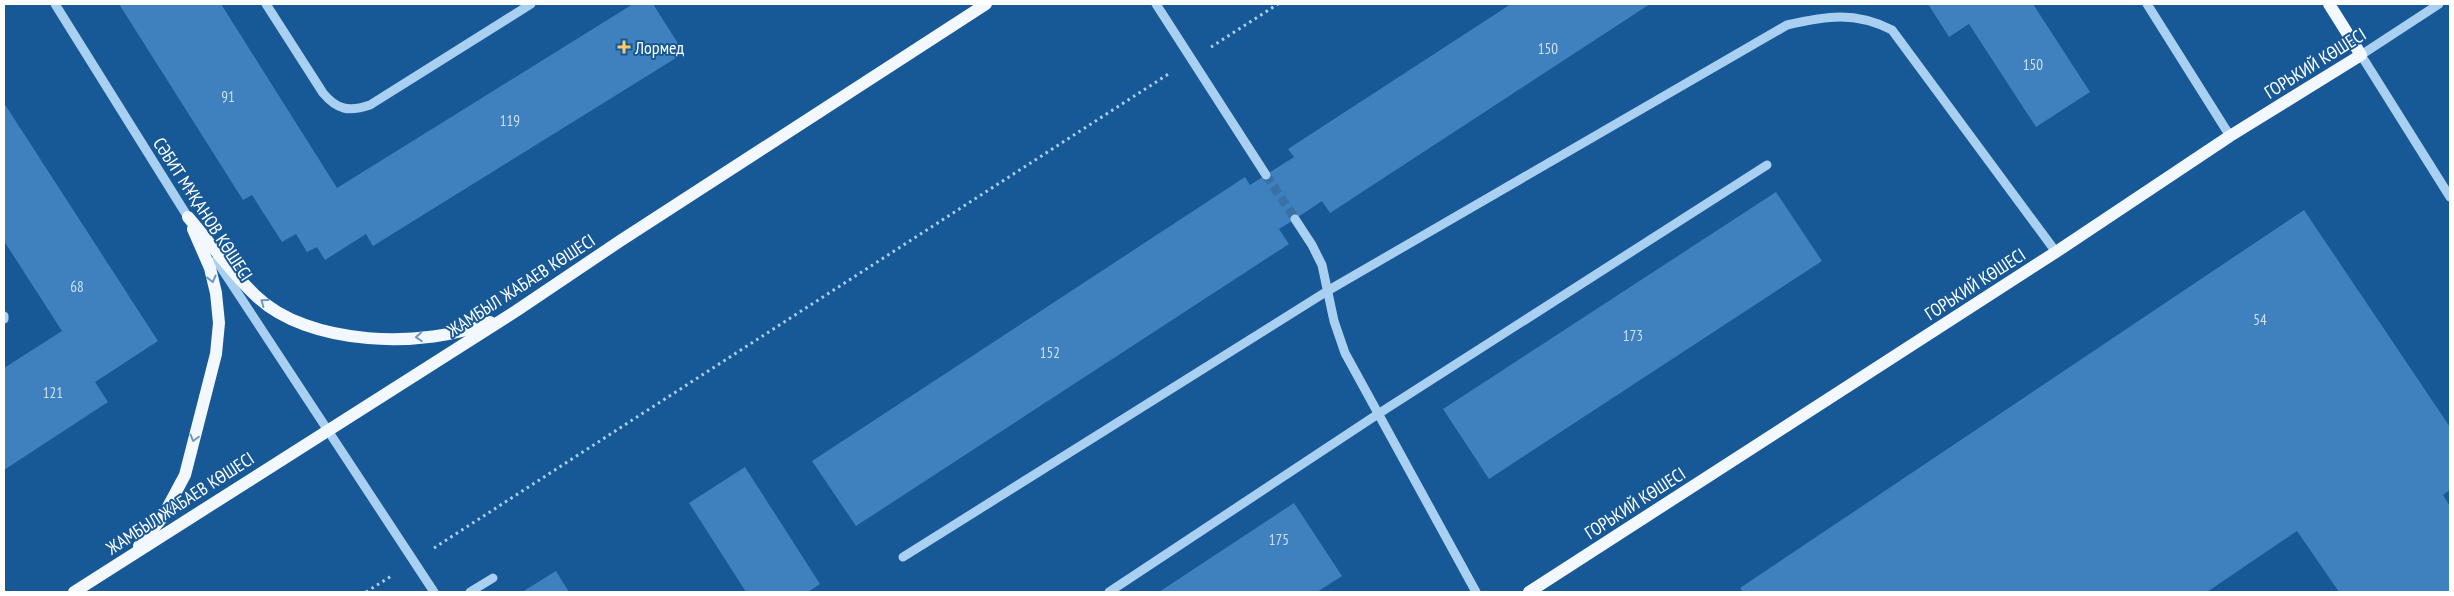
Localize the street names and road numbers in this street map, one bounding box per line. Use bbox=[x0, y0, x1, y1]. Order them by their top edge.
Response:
street label: ГОРЬКИЙ КӨШЕСІ bbox=[2260, 23, 2370, 103]
street label: СӘБИТ МҰҚАНОВ КӨШЕСІ bbox=[148, 133, 258, 285]
street label: ЖАМБЫЛ ЖАБАЕВ КӨШЕСІ bbox=[442, 229, 599, 342]
street label: ГОРЬКИЙ КӨШЕСІ bbox=[1920, 243, 2030, 325]
street label: ЖАМБЫЛ ЖАБАЕВ КӨШЕСІ bbox=[101, 447, 258, 560]
street label: ГОРЬКИЙ КӨШЕСІ bbox=[1580, 462, 1690, 544]

